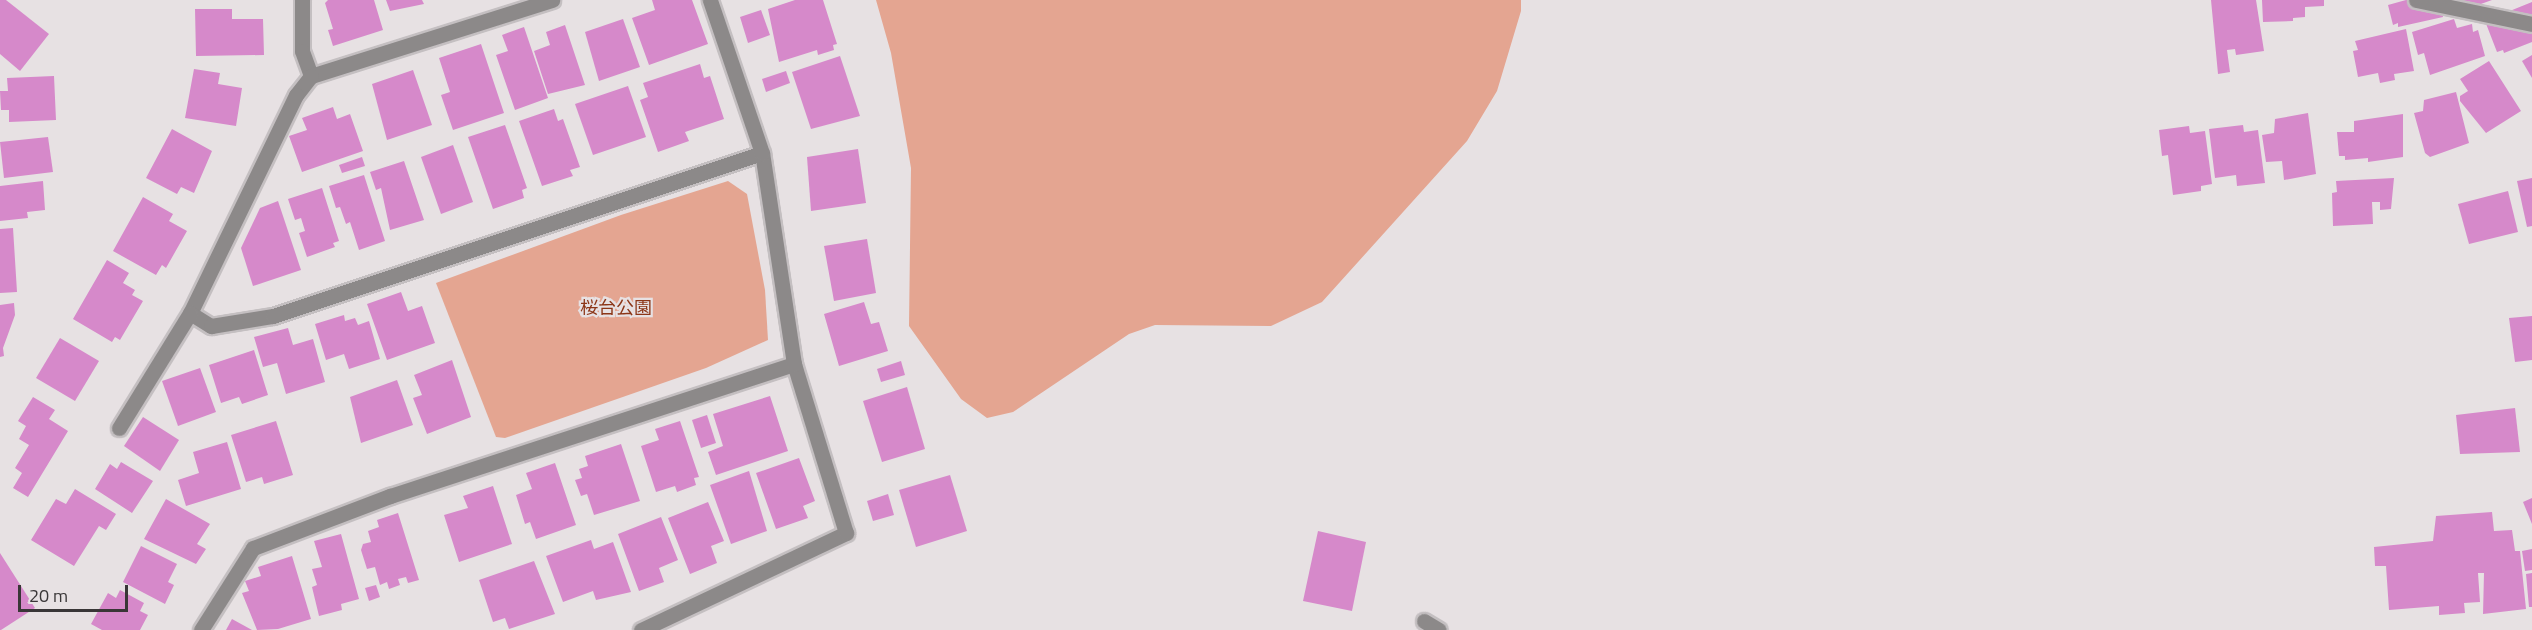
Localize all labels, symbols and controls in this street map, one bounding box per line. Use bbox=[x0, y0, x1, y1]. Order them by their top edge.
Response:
park label: 桜台公園 bbox=[580, 297, 652, 319]
scale bar bbox=[21, 573, 130, 611]
text: 20 m bbox=[29, 582, 68, 609]

